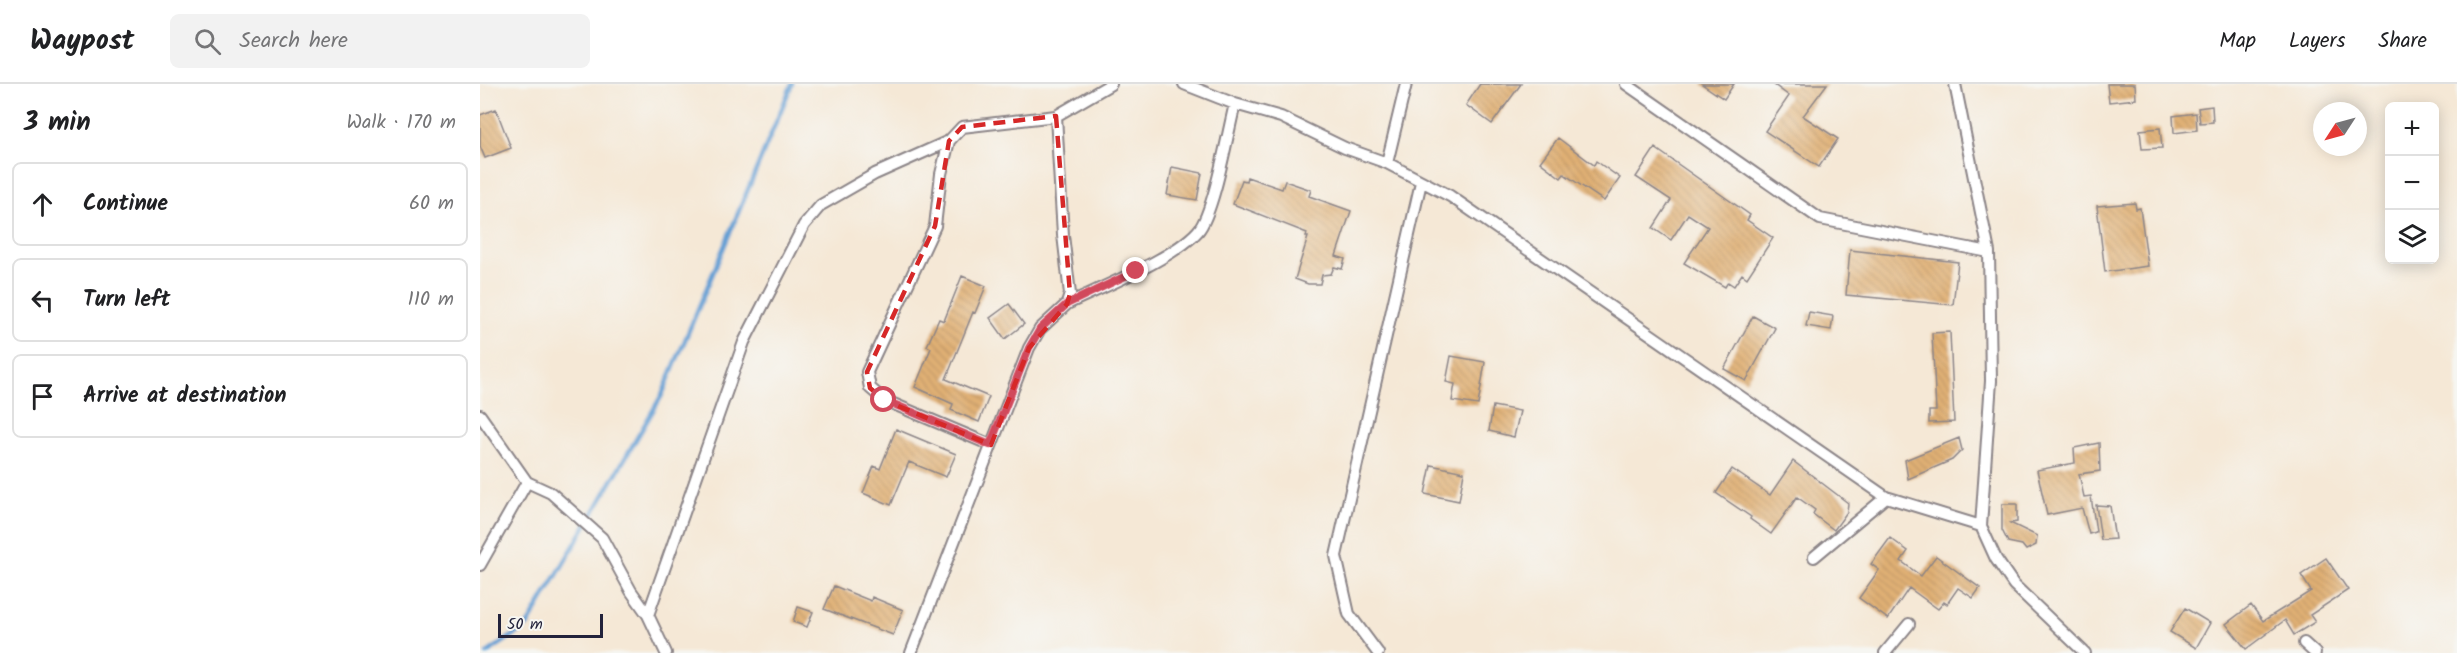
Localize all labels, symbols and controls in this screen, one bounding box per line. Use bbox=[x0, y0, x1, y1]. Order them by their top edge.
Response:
search box bbox=[170, 14, 590, 68]
text: Waypost bbox=[30, 19, 134, 64]
text: Search here bbox=[239, 24, 348, 59]
icon: search bbox=[191, 25, 224, 58]
text: Map bbox=[2219, 25, 2256, 58]
text: Layers bbox=[2289, 25, 2345, 58]
text: Share bbox=[2378, 25, 2427, 58]
text: 3 min bbox=[24, 102, 91, 144]
north arrow bbox=[2313, 102, 2367, 156]
map controls bbox=[2385, 102, 2439, 264]
button: + bbox=[2385, 102, 2439, 156]
text: Walk · 170 m bbox=[346, 107, 456, 139]
button: − bbox=[2385, 156, 2439, 210]
text: Continue bbox=[83, 187, 168, 222]
icon: ahead bbox=[26, 188, 59, 221]
text: 60 m bbox=[409, 188, 454, 220]
button: layers bbox=[2385, 210, 2439, 264]
route end bbox=[1122, 257, 1148, 283]
text: Turn left bbox=[83, 283, 170, 318]
icon: left bbox=[26, 284, 59, 317]
text: 110 m bbox=[408, 284, 454, 316]
text: Arrive at destination bbox=[83, 379, 286, 414]
icon: arrive bbox=[26, 380, 59, 413]
route start bbox=[870, 386, 896, 412]
scale bar bbox=[498, 611, 603, 638]
text: 50 m bbox=[507, 612, 543, 637]

